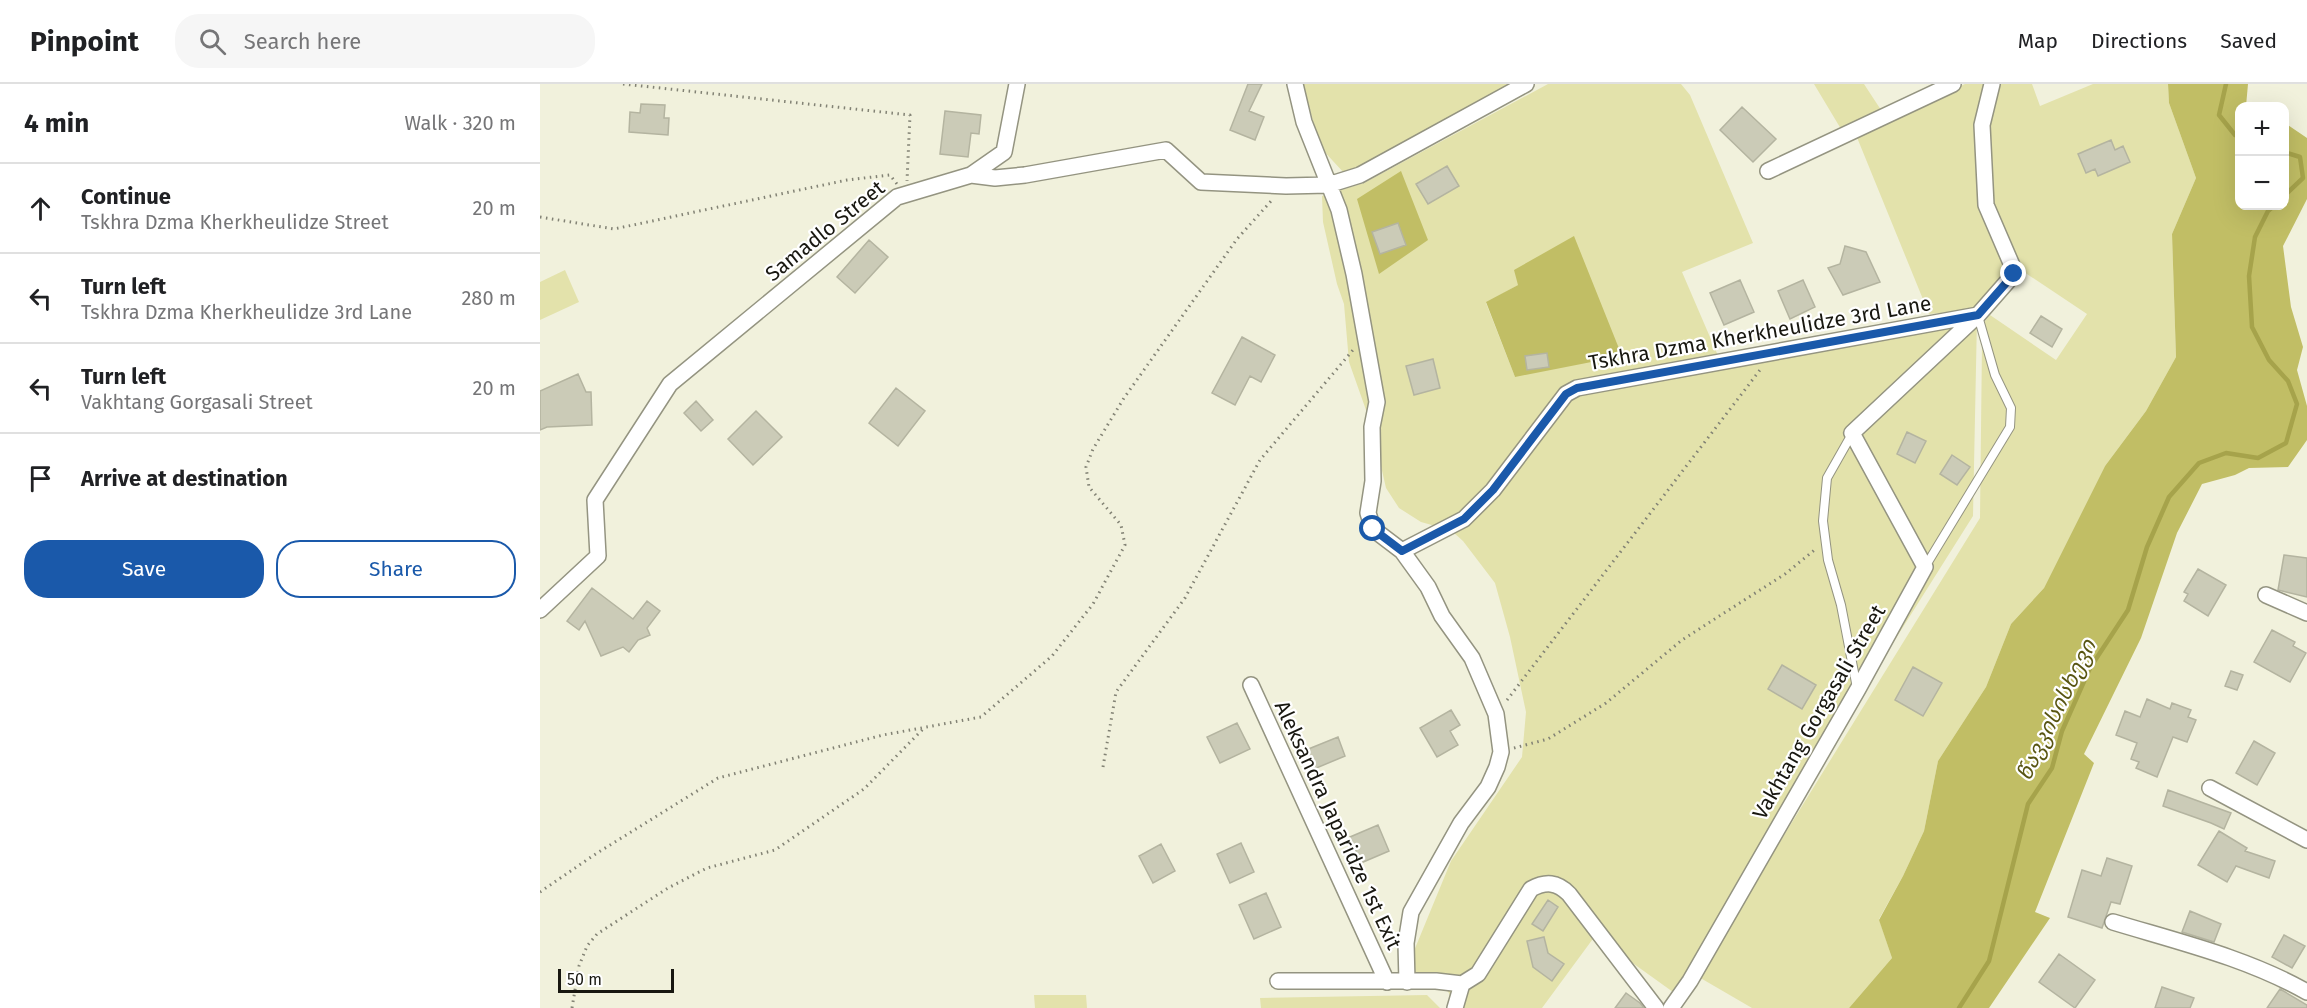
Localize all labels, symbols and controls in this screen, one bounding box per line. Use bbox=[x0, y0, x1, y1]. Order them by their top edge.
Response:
search box bbox=[175, 14, 595, 68]
text: Pinpoint bbox=[30, 25, 139, 58]
icon: search bbox=[196, 25, 229, 58]
text: Search here bbox=[244, 28, 361, 55]
text: Map bbox=[2018, 28, 2058, 54]
text: Directions bbox=[2091, 28, 2187, 54]
text: Saved bbox=[2220, 28, 2277, 54]
map controls bbox=[2235, 102, 2289, 210]
button: + bbox=[2235, 102, 2289, 156]
text: 4 min bbox=[24, 108, 89, 139]
text: Walk · 320 m bbox=[405, 111, 516, 135]
button: − bbox=[2235, 156, 2289, 210]
street label: Samadlo Street bbox=[760, 175, 890, 287]
text: Continue bbox=[81, 183, 171, 210]
icon: ahead bbox=[24, 192, 57, 225]
text: 20 m bbox=[473, 196, 516, 220]
text: Tskhra Dzma Kherkheulidze Street bbox=[81, 210, 389, 234]
route end bbox=[2000, 260, 2026, 286]
text: Turn left bbox=[81, 273, 166, 300]
icon: left bbox=[24, 282, 57, 315]
text: 280 m bbox=[461, 286, 516, 310]
street label: Tskhra Dzma Kherkheulidze 3rd Lane bbox=[1587, 290, 1933, 376]
text: Tskhra Dzma Kherkheulidze 3rd Lane bbox=[81, 300, 412, 324]
text: Turn left bbox=[81, 363, 166, 390]
icon: left bbox=[24, 372, 57, 405]
text: 20 m bbox=[473, 376, 516, 400]
text: Vakhtang Gorgasali Street bbox=[81, 390, 313, 414]
icon: arrive bbox=[24, 462, 57, 495]
text: Arrive at destination bbox=[81, 465, 288, 492]
route start bbox=[1359, 515, 1385, 541]
button: Save bbox=[24, 540, 264, 598]
button: Share bbox=[276, 540, 516, 598]
street label: Vakhtang Gorgasali Street bbox=[1747, 600, 1891, 824]
water label: წავკისისხევი bbox=[2010, 634, 2102, 785]
street label: Aleksandra Japaridze 1st Exit bbox=[1269, 696, 1407, 954]
scale bar bbox=[558, 966, 674, 994]
text: 50 m bbox=[567, 970, 602, 989]

